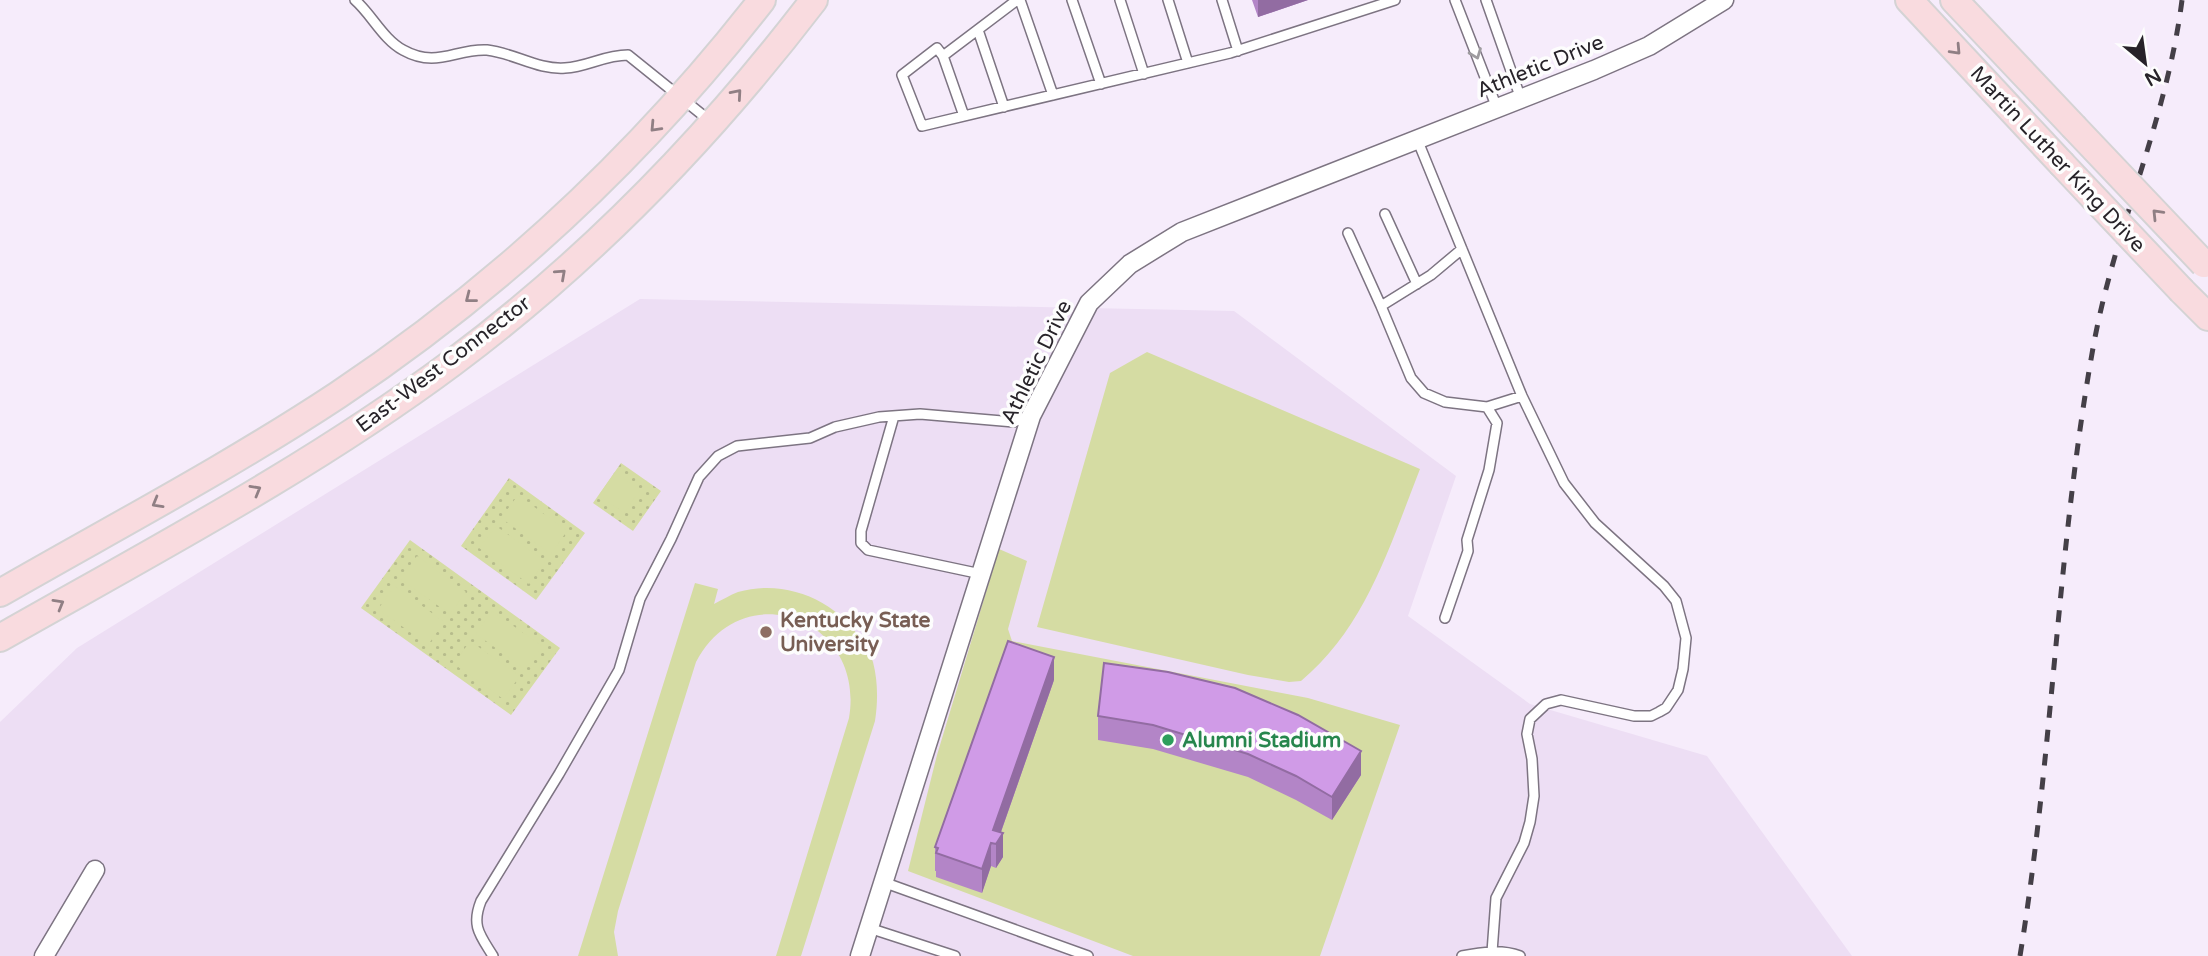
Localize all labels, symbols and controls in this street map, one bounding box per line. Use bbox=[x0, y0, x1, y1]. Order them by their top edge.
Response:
north arrow bbox=[2110, 28, 2180, 98]
street label: Athletic Drive bbox=[1473, 30, 1607, 103]
one-way arrow bbox=[1948, 42, 1960, 55]
one-way arrow bbox=[1468, 48, 1482, 60]
street label: Martin Luther King Drive bbox=[1965, 61, 2150, 258]
text: N bbox=[2141, 64, 2165, 90]
one-way arrow bbox=[729, 89, 741, 102]
one-way arrow bbox=[650, 119, 663, 132]
one-way arrow bbox=[2152, 210, 2165, 223]
one-way arrow bbox=[553, 269, 566, 282]
one-way arrow bbox=[466, 290, 479, 302]
street label: East-West Connector bbox=[351, 291, 535, 438]
street label: Athletic Drive bbox=[996, 296, 1077, 428]
one-way arrow bbox=[249, 485, 262, 498]
one-way arrow bbox=[152, 495, 164, 508]
one-way arrow bbox=[52, 599, 65, 612]
place label: Kentucky State University bbox=[780, 608, 931, 657]
marker: Kentucky State University bbox=[758, 624, 774, 640]
place label: Alumni Stadium bbox=[1182, 728, 1341, 753]
marker: Alumni Stadium bbox=[1160, 732, 1176, 748]

